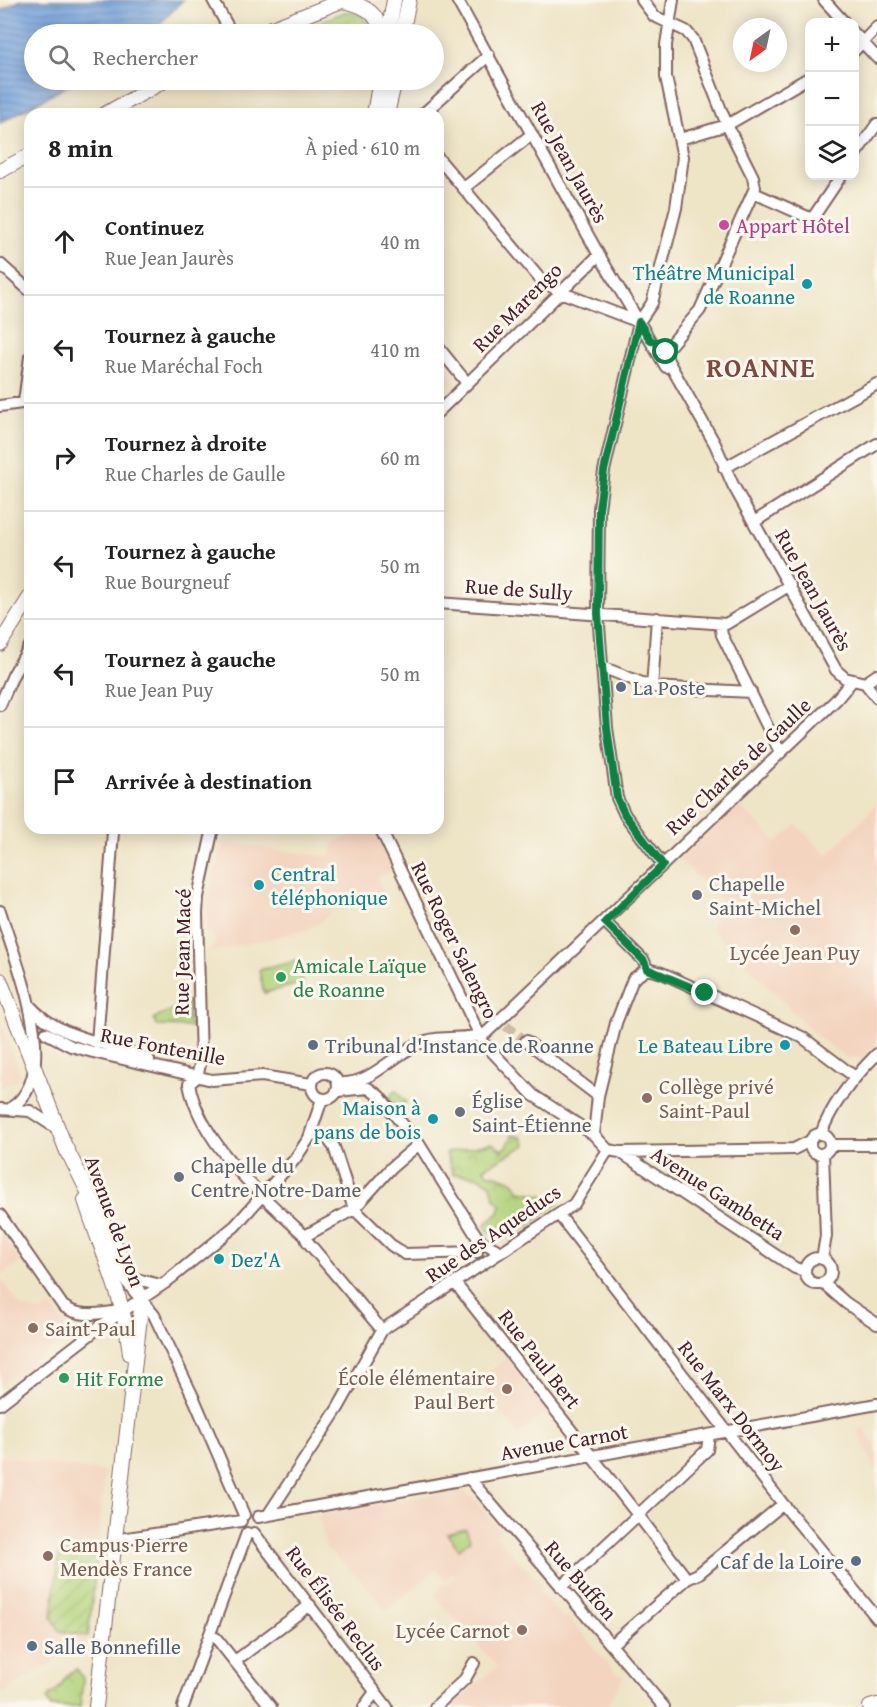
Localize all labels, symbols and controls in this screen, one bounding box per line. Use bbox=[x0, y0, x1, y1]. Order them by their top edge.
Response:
north arrow bbox=[733, 18, 787, 72]
map controls bbox=[805, 18, 859, 180]
button: + bbox=[805, 18, 859, 72]
search box bbox=[24, 24, 444, 90]
icon: search bbox=[45, 41, 78, 74]
text: Rechercher bbox=[93, 41, 198, 73]
button: − bbox=[805, 72, 859, 126]
street label: Rue Jean Jaurès bbox=[524, 95, 616, 229]
button: layers bbox=[805, 126, 859, 180]
text: 8 min bbox=[48, 128, 113, 167]
text: À pied · 610 m bbox=[305, 133, 420, 162]
place label: Appart Hôtel bbox=[736, 210, 850, 241]
text: Continuez bbox=[105, 211, 204, 243]
marker: Appart Hôtel bbox=[717, 218, 731, 232]
icon: ahead bbox=[48, 225, 81, 258]
text: 40 m bbox=[380, 227, 420, 256]
text: Rue Jean Jaurès bbox=[105, 243, 234, 272]
street label: Rue Marengo bbox=[465, 255, 569, 359]
place label: Théâtre Municipal de Roanne bbox=[633, 257, 795, 312]
marker: Théâtre Municipal de Roanne bbox=[800, 277, 814, 291]
text: Tournez à gauche bbox=[105, 319, 276, 351]
icon: left bbox=[48, 333, 81, 366]
text: 410 m bbox=[370, 335, 420, 364]
route start bbox=[652, 338, 678, 364]
district label: ROANNE bbox=[706, 347, 816, 387]
text: Rue Maréchal Foch bbox=[105, 351, 263, 380]
text: Tournez à droite bbox=[105, 427, 267, 459]
icon: right bbox=[48, 441, 81, 474]
text: 60 m bbox=[380, 443, 420, 472]
text: Rue Charles de Gaulle bbox=[105, 459, 285, 488]
street label: Rue Jean Jaurès bbox=[768, 523, 860, 657]
text: Tournez à gauche bbox=[105, 535, 276, 567]
icon: left bbox=[48, 549, 81, 582]
text: 50 m bbox=[380, 551, 420, 580]
text: Rue Bourgneuf bbox=[105, 567, 230, 596]
street label: Rue de Sully bbox=[464, 570, 574, 608]
text: Tournez à gauche bbox=[105, 643, 276, 675]
icon: left bbox=[48, 657, 81, 690]
text: 50 m bbox=[380, 659, 420, 688]
place label: La Poste bbox=[633, 672, 706, 703]
text: Rue Jean Puy bbox=[105, 675, 213, 704]
marker: La Poste bbox=[614, 680, 628, 694]
street label: Rue Charles de Gaulle bbox=[658, 690, 818, 842]
icon: arrive bbox=[48, 765, 81, 798]
text: Arrivée à destination bbox=[105, 765, 312, 797]
street label: Rue Roger Salengro bbox=[403, 856, 507, 1024]
place label: Central téléphonique bbox=[271, 858, 388, 913]
place label: Chapelle Saint-Michel bbox=[709, 868, 821, 923]
marker: Central téléphonique bbox=[252, 878, 266, 892]
street label: Rue Jean Macé bbox=[165, 888, 199, 1016]
marker: Chapelle Saint-Michel bbox=[690, 888, 704, 902]
marker: Lycée Jean Puy bbox=[788, 923, 802, 937]
place label: Lycée Jean Puy bbox=[730, 937, 861, 968]
place label: Amicale Laïque de Roanne bbox=[293, 950, 427, 1005]
marker: Amicale Laïque de Roanne bbox=[274, 970, 288, 984]
route end bbox=[691, 979, 717, 1005]
street label: Rue Fontenille bbox=[98, 1019, 228, 1073]
place label: Tribunal d'Instance de Roanne bbox=[325, 1030, 594, 1061]
place label: Le Bateau Libre bbox=[638, 1030, 773, 1061]
marker: Tribunal d'Instance de Roanne bbox=[306, 1038, 320, 1052]
marker: Le Bateau Libre bbox=[778, 1038, 792, 1052]
place label: Collège privé Saint-Paul bbox=[659, 1071, 774, 1126]
place label: Église Saint-Étienne bbox=[472, 1085, 592, 1140]
marker: Collège privé Saint-Paul bbox=[640, 1091, 654, 1105]
place label: Maison à pans de bois bbox=[313, 1092, 421, 1147]
marker: Église Saint-Étienne bbox=[453, 1105, 467, 1119]
marker: Maison à pans de bois bbox=[426, 1112, 440, 1126]
street label: Avenue Gambetta bbox=[645, 1138, 791, 1248]
place label: Chapelle du Centre Notre-Dame bbox=[191, 1150, 361, 1205]
street label: Avenue de Lyon bbox=[77, 1151, 153, 1291]
marker: Chapelle du Centre Notre-Dame bbox=[172, 1170, 186, 1184]
street label: Rue des Aqueducs bbox=[419, 1176, 567, 1290]
place label: Dez'A bbox=[231, 1244, 281, 1275]
marker: Dez'A bbox=[212, 1252, 226, 1266]
street label: Rue Paul Bert bbox=[491, 1303, 589, 1416]
place label: Saint-Paul bbox=[45, 1313, 136, 1344]
marker: Saint-Paul bbox=[26, 1321, 40, 1335]
street label: Rue Marx Dormoy bbox=[671, 1334, 794, 1479]
place label: École élémentaire Paul Bert bbox=[338, 1362, 496, 1417]
place label: Hit Forme bbox=[76, 1363, 164, 1394]
marker: Hit Forme bbox=[57, 1371, 71, 1385]
marker: École élémentaire Paul Bert bbox=[500, 1382, 514, 1396]
street label: Avenue Carnot bbox=[498, 1415, 631, 1468]
place label: Campus Pierre Mendès France bbox=[60, 1529, 193, 1584]
street label: Rue Buffon bbox=[537, 1533, 625, 1627]
street label: Rue Élisée Reclus bbox=[279, 1539, 393, 1677]
place label: Caf de la Loire bbox=[720, 1546, 844, 1577]
marker: Campus Pierre Mendès France bbox=[41, 1549, 55, 1563]
marker: Caf de la Loire bbox=[849, 1554, 863, 1568]
place label: Lycée Carnot bbox=[396, 1615, 511, 1646]
marker: Lycée Carnot bbox=[515, 1623, 529, 1637]
place label: Salle Bonnefille bbox=[44, 1631, 181, 1662]
marker: Salle Bonnefille bbox=[25, 1639, 39, 1653]

